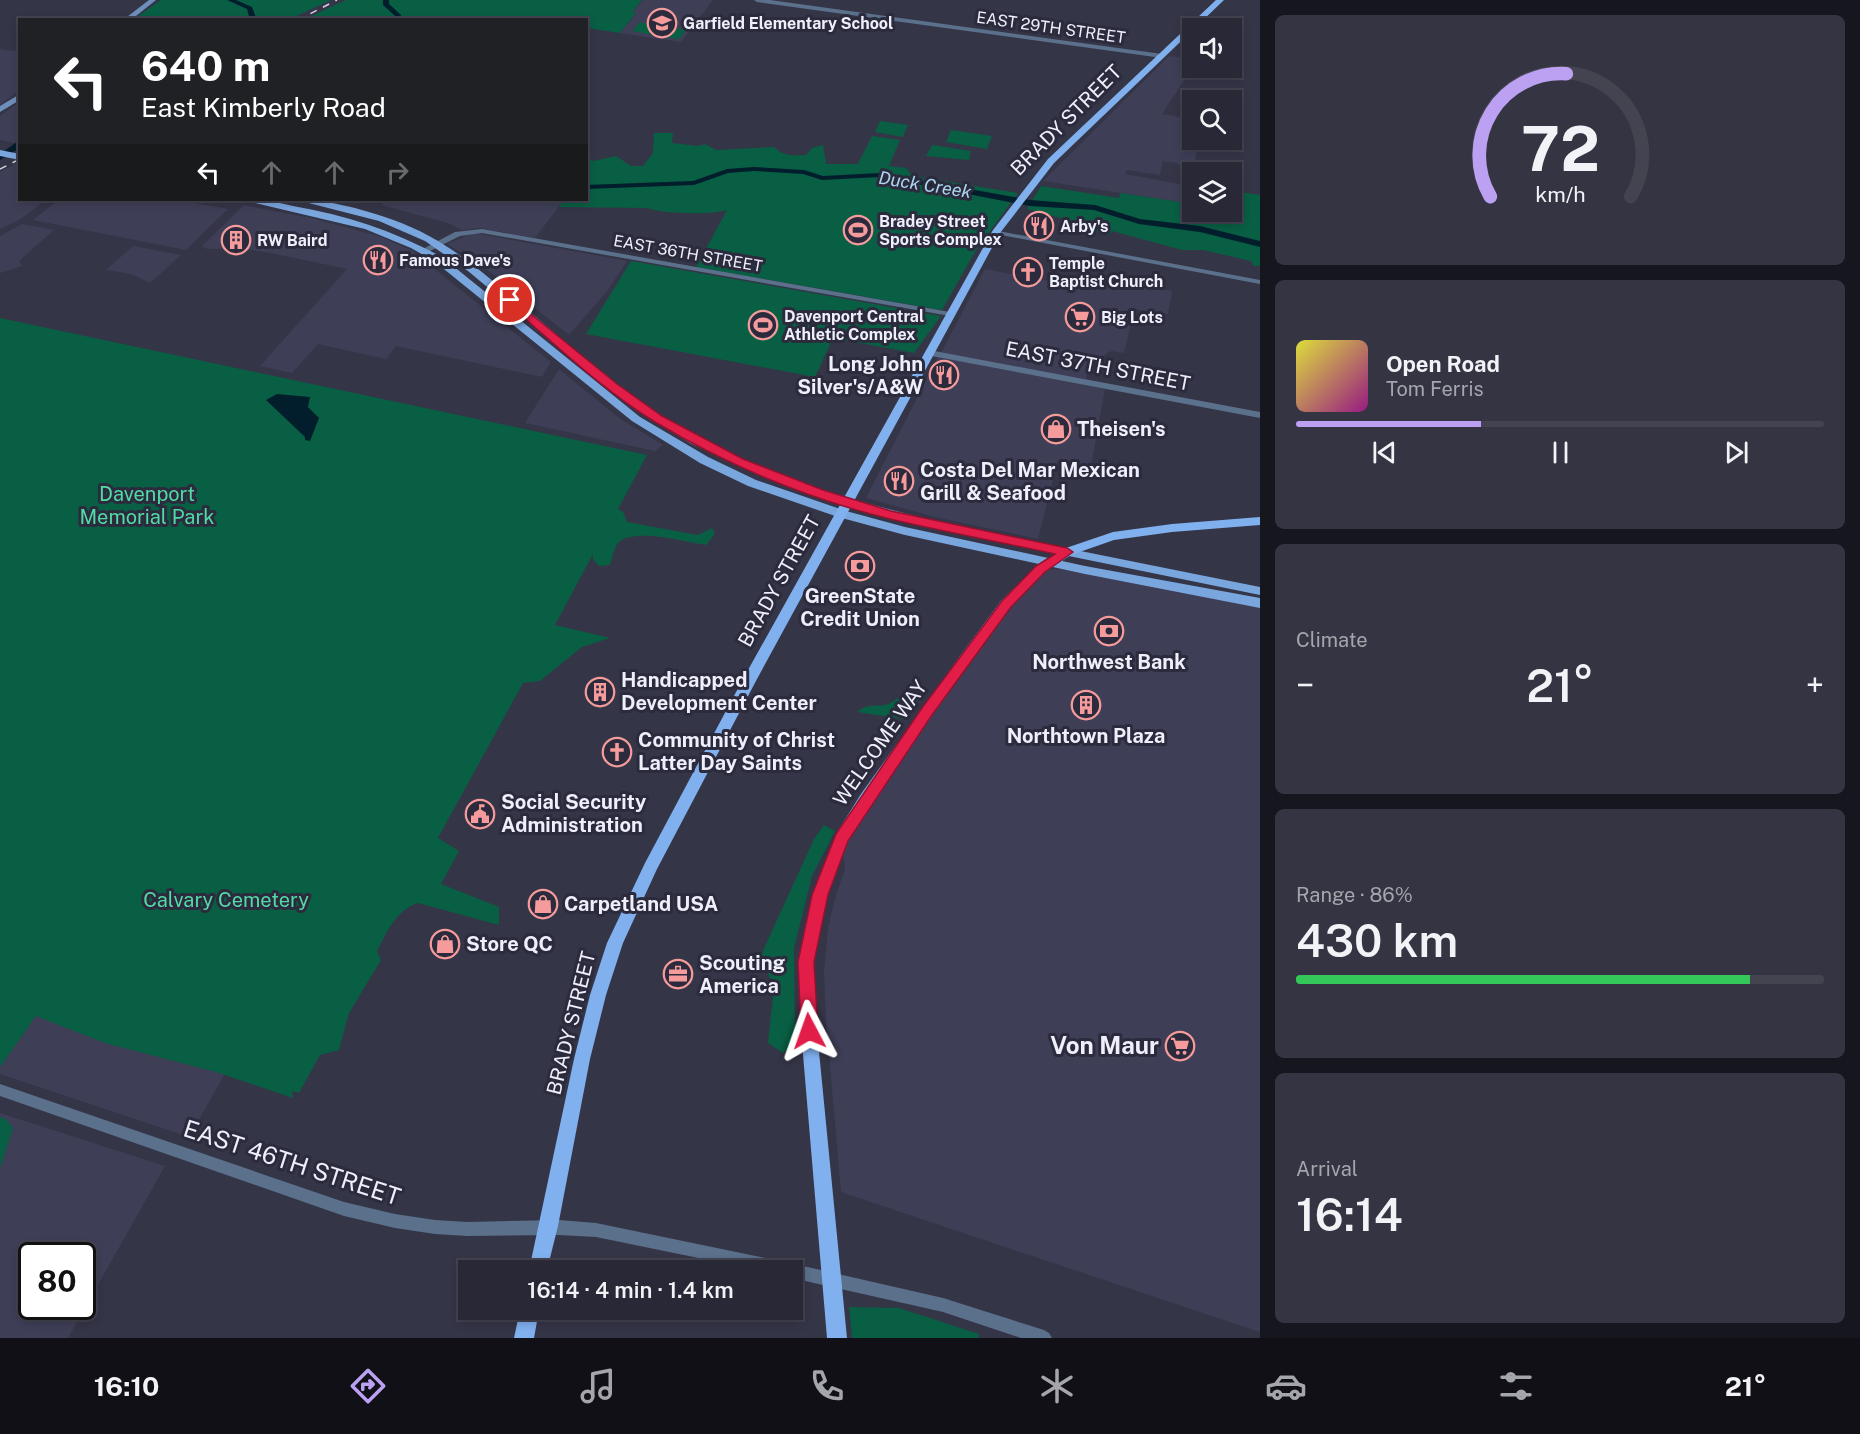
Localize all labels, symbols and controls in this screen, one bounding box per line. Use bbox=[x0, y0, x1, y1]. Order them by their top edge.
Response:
school or university icon: Garfield Elementary School bbox=[646, 7, 678, 39]
street label: EAST 29TH STREET bbox=[975, 8, 1127, 47]
place label: Garfield Elementary School bbox=[683, 14, 893, 33]
map controls bbox=[1182, 18, 1242, 222]
button: sound bbox=[1182, 18, 1242, 78]
text: 640 m bbox=[141, 41, 270, 90]
icon: left bbox=[42, 42, 120, 120]
street label: BRADY STREET bbox=[1006, 60, 1126, 180]
button: search bbox=[1182, 90, 1242, 150]
text: East Kimberly Road bbox=[141, 91, 386, 123]
text: 72 bbox=[1521, 112, 1599, 185]
icon: left bbox=[192, 156, 225, 189]
icon: ahead bbox=[255, 156, 288, 189]
icon: ahead bbox=[318, 156, 351, 189]
icon: right bbox=[381, 156, 414, 189]
button: layers bbox=[1182, 162, 1242, 222]
water label: Duck Creek bbox=[877, 167, 973, 202]
text: km/h bbox=[1535, 182, 1585, 207]
restaurant icon: Arby's bbox=[1023, 210, 1055, 242]
place label: Bradey Street Sports Complex bbox=[879, 212, 1002, 249]
sports icon: Bradey Street Sports Complex bbox=[842, 214, 874, 246]
place label: Arby's bbox=[1060, 217, 1108, 236]
building icon: RW Baird bbox=[220, 224, 252, 256]
place label: RW Baird bbox=[257, 231, 327, 250]
street label: EAST 36TH STREET bbox=[612, 231, 764, 276]
restaurant icon: Famous Dave's bbox=[362, 244, 394, 276]
place label: Famous Dave's bbox=[399, 251, 511, 270]
place label: Temple Baptist Church bbox=[1049, 254, 1163, 291]
church icon: Temple Baptist Church bbox=[1012, 256, 1044, 288]
pin bbox=[484, 274, 535, 325]
icon: arrive bbox=[493, 283, 526, 316]
supermarket icon: Big Lots bbox=[1064, 301, 1096, 333]
place label: Davenport Central Athletic Complex bbox=[784, 307, 924, 344]
place label: Big Lots bbox=[1101, 308, 1163, 327]
sports icon: Davenport Central Athletic Complex bbox=[747, 309, 779, 341]
street label: EAST 37TH STREET bbox=[1003, 336, 1193, 396]
text: Open Road bbox=[1386, 351, 1500, 377]
place label: Long John Silver's/A&W bbox=[797, 352, 923, 399]
restaurant icon: Long John Silver's/A&W bbox=[928, 359, 960, 391]
text: Tom Ferris bbox=[1386, 377, 1484, 401]
shop icon: Theisen's bbox=[1040, 413, 1072, 445]
place label: Theisen's bbox=[1077, 417, 1165, 441]
icon: previous bbox=[1368, 436, 1401, 469]
icon: pause bbox=[1544, 436, 1577, 469]
icon: next bbox=[1720, 436, 1753, 469]
place label: Costa Del Mar Mexican Grill & Seafood bbox=[920, 458, 1140, 505]
restaurant icon: Costa Del Mar Mexican Grill & Seafood bbox=[883, 465, 915, 497]
park label: Davenport Memorial Park bbox=[80, 482, 214, 529]
street label: BRADY STREET bbox=[733, 511, 825, 651]
bank icon: GreenState Credit Union bbox=[844, 550, 876, 582]
place label: GreenState Credit Union bbox=[800, 584, 920, 631]
bank icon: Northwest Bank bbox=[1093, 615, 1125, 647]
text: Climate bbox=[1296, 628, 1368, 652]
place label: Northwest Bank bbox=[1032, 650, 1186, 674]
text: 21° bbox=[1526, 659, 1594, 712]
text: − bbox=[1296, 666, 1314, 704]
text: + bbox=[1806, 666, 1824, 704]
place label: Handicapped Development Center bbox=[621, 668, 817, 715]
building icon: Handicapped Development Center bbox=[584, 676, 616, 708]
street label: WELCOME WAY bbox=[828, 676, 932, 810]
building icon: Northtown Plaza bbox=[1070, 689, 1102, 721]
place label: Northtown Plaza bbox=[1007, 724, 1165, 748]
place label: Community of Christ Latter Day Saints bbox=[638, 728, 835, 775]
church icon: Community of Christ Latter Day Saints bbox=[601, 736, 633, 768]
place label: Social Security Administration bbox=[501, 790, 646, 837]
public building icon: Social Security Administration bbox=[464, 798, 496, 830]
text: Range · 86% bbox=[1296, 883, 1413, 907]
park label: Calvary Cemetery bbox=[143, 888, 309, 912]
shop icon: Carpetland USA bbox=[527, 888, 559, 920]
place label: Carpetland USA bbox=[564, 892, 718, 916]
text: 430 km bbox=[1296, 914, 1458, 967]
shop icon: Store QC bbox=[429, 928, 461, 960]
place label: Store QC bbox=[466, 932, 553, 956]
street label: BRADY STREET bbox=[542, 949, 600, 1097]
place label: Scouting America bbox=[699, 951, 786, 998]
office icon: Scouting America bbox=[662, 958, 694, 990]
position arrow bbox=[777, 999, 841, 1063]
supermarket icon: Von Maur bbox=[1164, 1030, 1196, 1062]
place label: Von Maur bbox=[1050, 1031, 1159, 1059]
street label: EAST 46TH STREET bbox=[180, 1114, 404, 1210]
text: Arrival bbox=[1296, 1157, 1358, 1181]
text: 16:14 bbox=[1296, 1188, 1403, 1241]
speed limit sign: 80 bbox=[18, 1242, 96, 1320]
text: 16:14 · 4 min · 1.4 km bbox=[527, 1277, 734, 1303]
icon: directions bbox=[347, 1365, 389, 1407]
icon: music bbox=[577, 1365, 619, 1407]
icon: phone bbox=[806, 1365, 848, 1407]
icon: climate bbox=[1036, 1365, 1078, 1407]
icon: car bbox=[1265, 1365, 1307, 1407]
icon: filters bbox=[1495, 1365, 1537, 1407]
text: 16:10 bbox=[94, 1370, 159, 1402]
text: 21° bbox=[1725, 1370, 1766, 1402]

